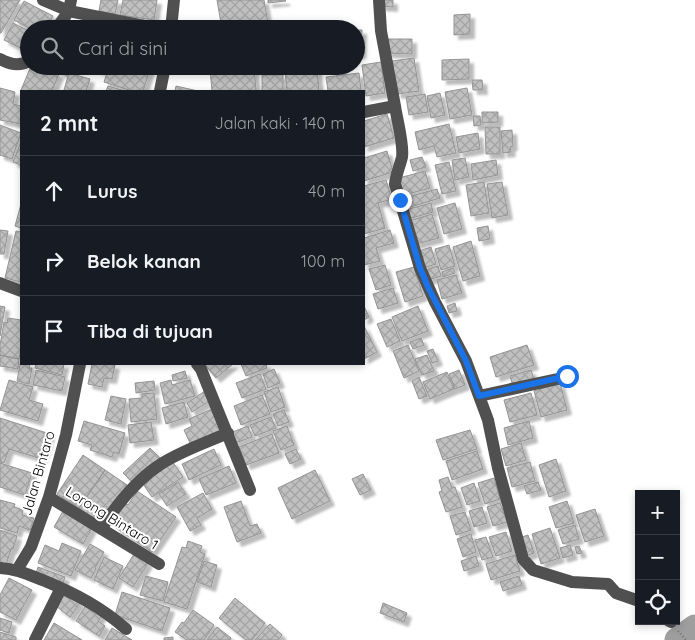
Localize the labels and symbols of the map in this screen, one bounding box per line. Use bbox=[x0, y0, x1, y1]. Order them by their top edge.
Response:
route end bbox=[389, 189, 412, 212]
route start bbox=[556, 365, 579, 388]
street label: Jalan Bintaro bbox=[17, 429, 59, 517]
street label: Lorong Bintaro 1 bbox=[62, 482, 162, 554]

